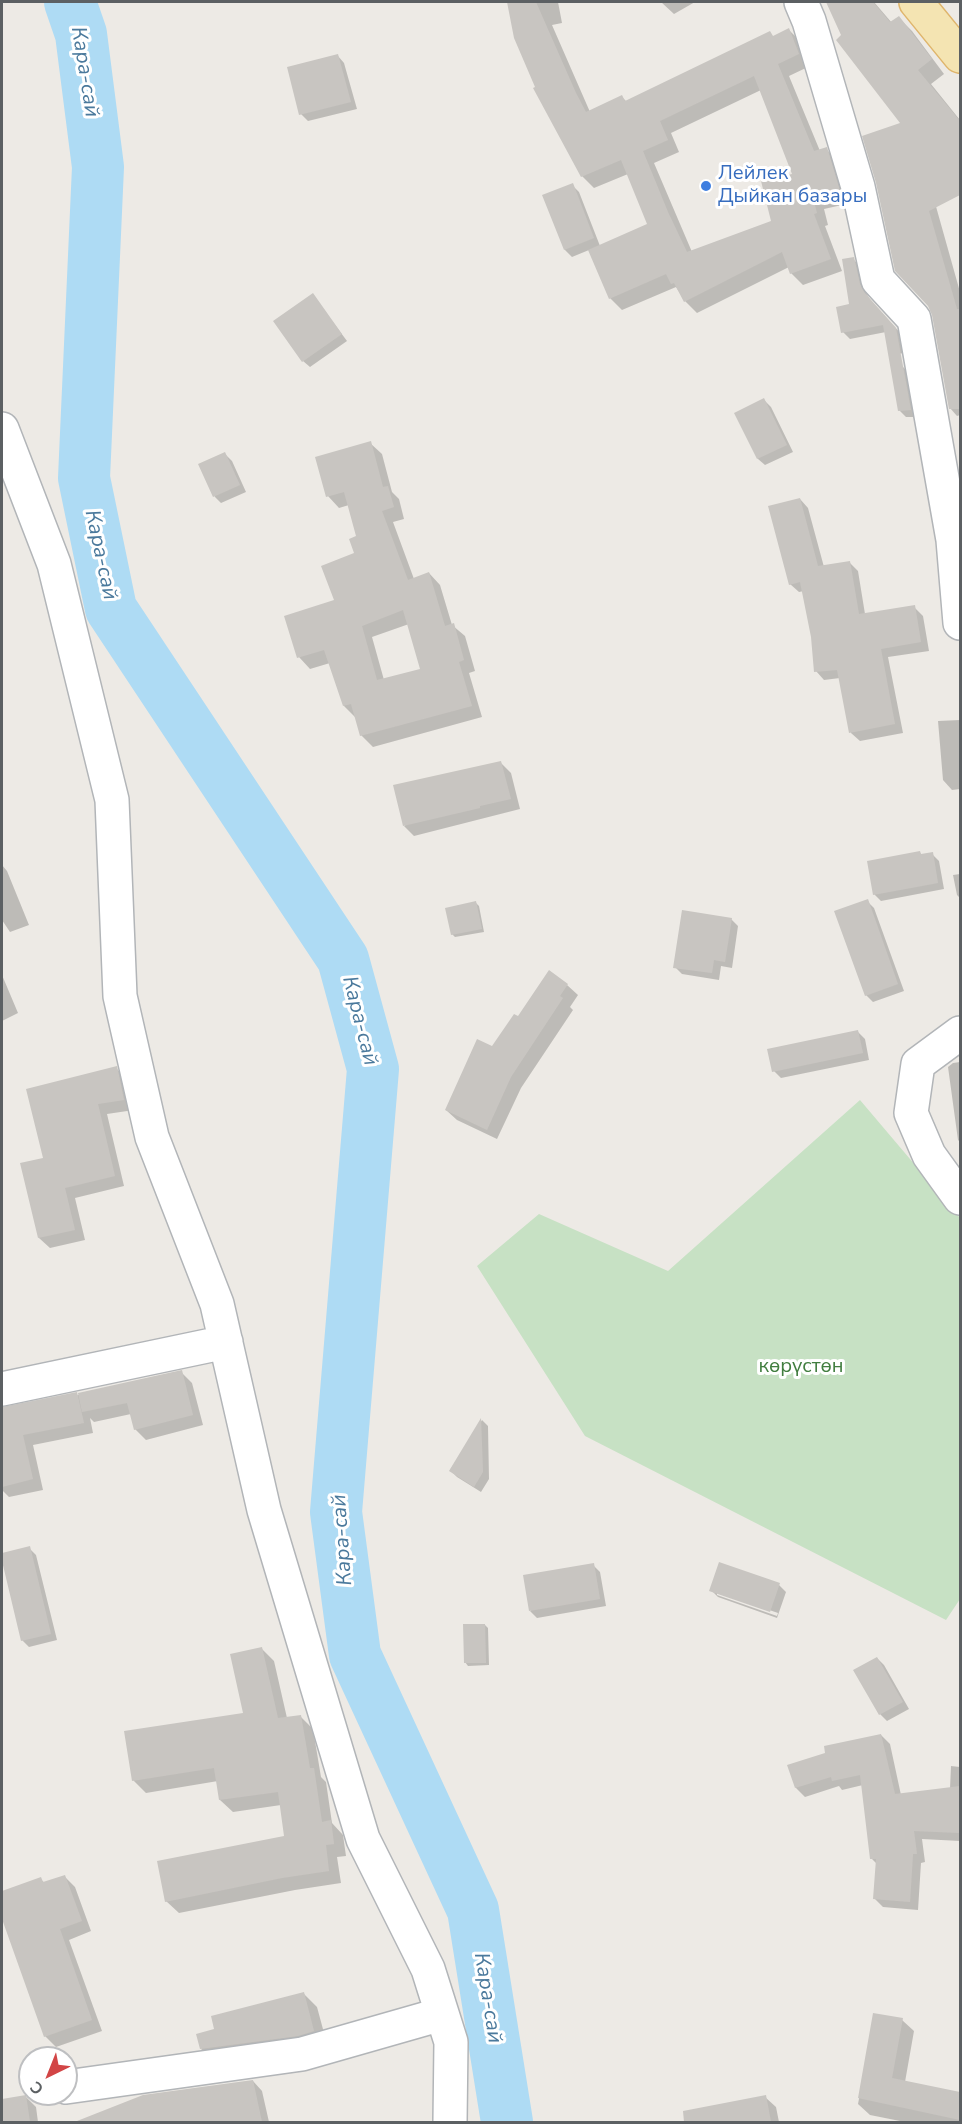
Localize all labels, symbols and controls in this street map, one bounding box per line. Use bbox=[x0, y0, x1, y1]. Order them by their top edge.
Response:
water label: Кара-сай bbox=[64, 25, 104, 119]
place label: Лейлек Дыйкан базары bbox=[718, 162, 867, 209]
marker: Лейлек Дыйкан базары bbox=[699, 179, 713, 193]
water label: Кара-сай bbox=[78, 508, 122, 602]
water label: Кара-сай bbox=[336, 974, 382, 1068]
park label: көрүстөн bbox=[758, 1355, 844, 1379]
water label: Кара-сай bbox=[327, 1494, 359, 1586]
water label: Кара-сай bbox=[467, 1951, 507, 2045]
north arrow bbox=[18, 2046, 78, 2106]
text: С bbox=[26, 2076, 49, 2099]

